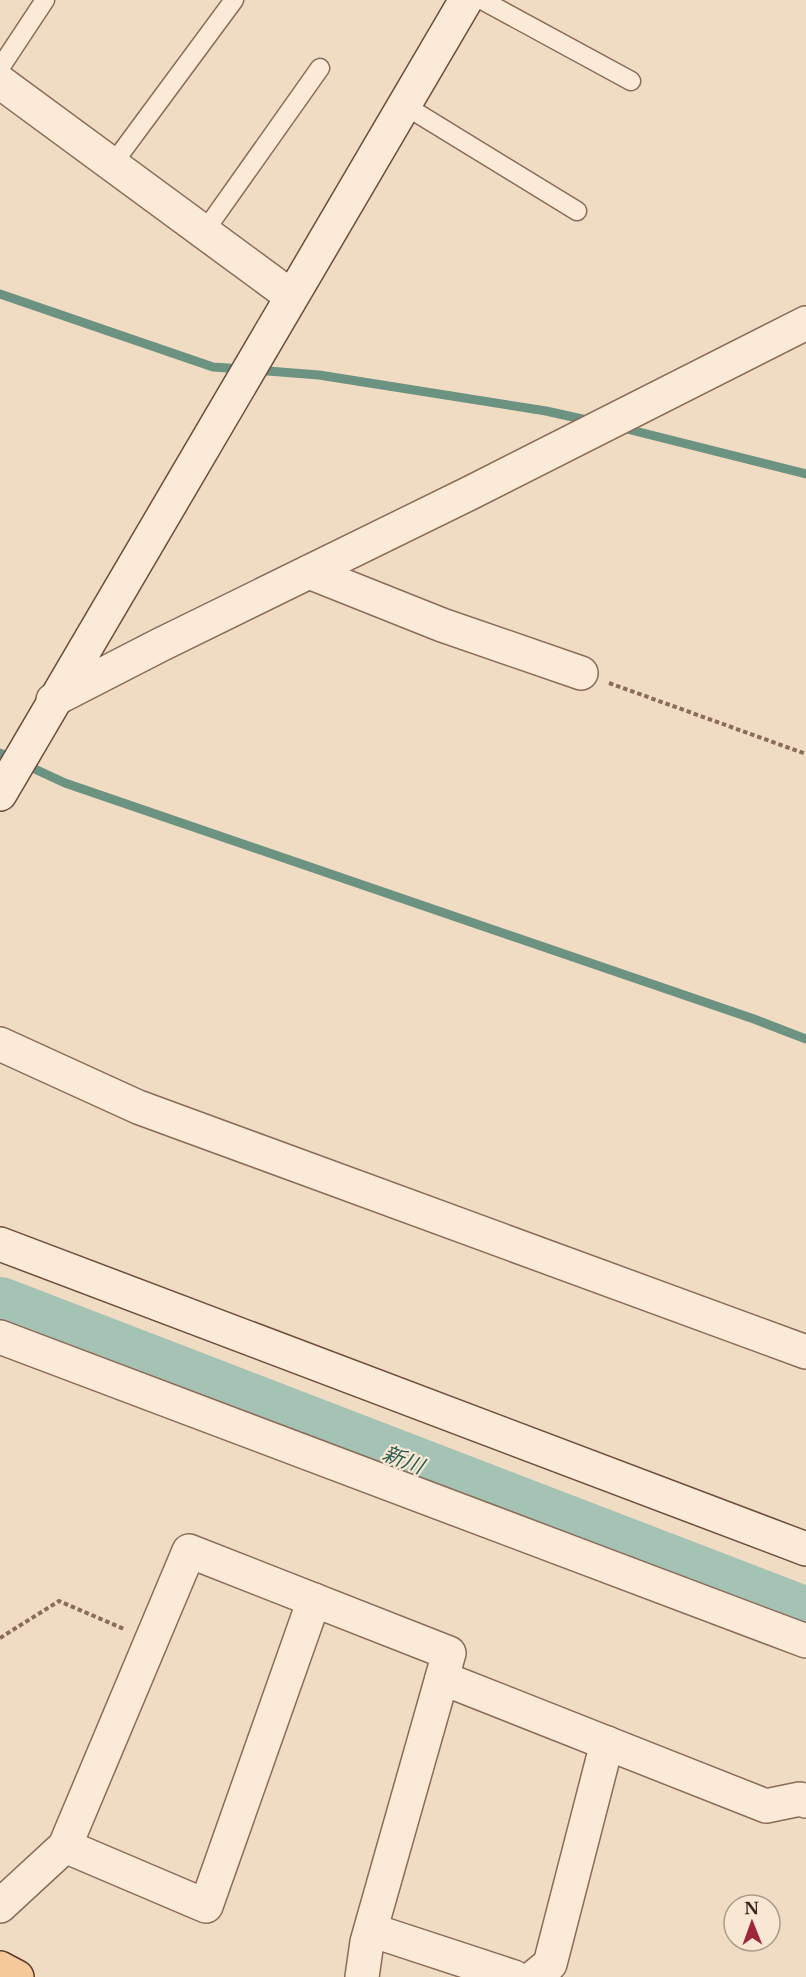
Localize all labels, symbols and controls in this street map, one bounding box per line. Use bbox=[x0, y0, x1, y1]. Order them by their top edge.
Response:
water label: 新川 bbox=[379, 1440, 429, 1480]
north arrow bbox=[722, 1893, 782, 1953]
text: N bbox=[744, 1898, 759, 1918]

